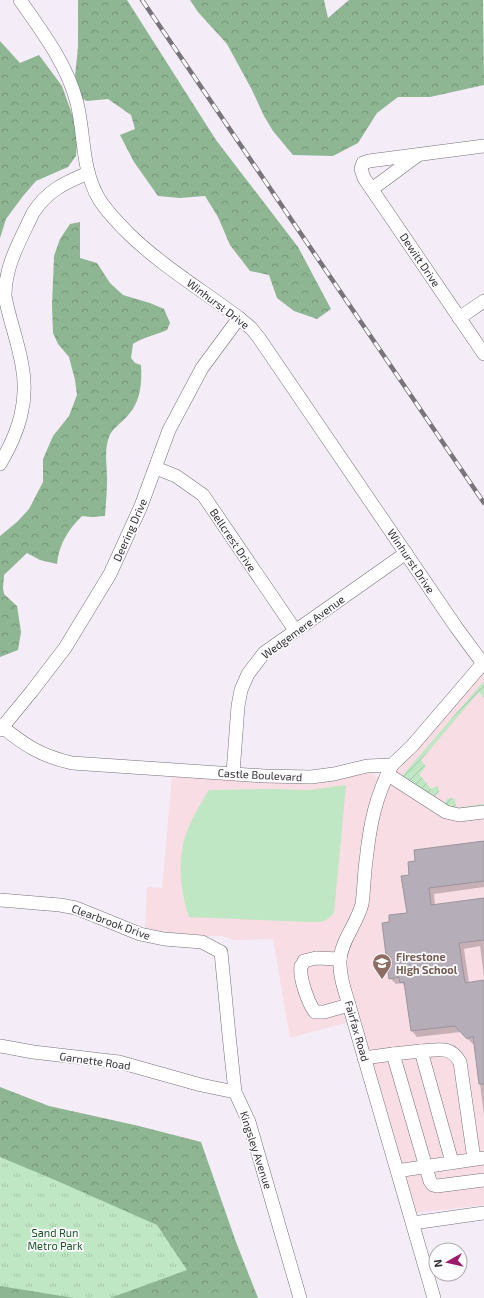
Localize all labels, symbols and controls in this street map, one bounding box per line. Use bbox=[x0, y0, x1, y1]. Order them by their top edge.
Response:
street label: Dewitt Drive bbox=[398, 230, 443, 289]
street label: Winhurst Drive bbox=[184, 276, 252, 331]
street label: Deering Drive bbox=[110, 496, 149, 563]
street label: Bellcrest Drive bbox=[208, 506, 259, 574]
street label: Winhurst Drive bbox=[385, 526, 438, 596]
street label: Wedgemere Avenue bbox=[259, 592, 347, 661]
street label: Castle Boulevard bbox=[217, 766, 303, 783]
street label: Clearbrook Drive bbox=[70, 901, 152, 942]
place label: Firestone High School bbox=[396, 950, 458, 976]
school or university icon: Firestone High School bbox=[371, 952, 393, 980]
street label: Fairfax Road bbox=[343, 999, 372, 1063]
street label: Garnette Road bbox=[59, 1049, 131, 1072]
street label: Kingsley Avenue bbox=[238, 1109, 275, 1191]
park label: Sand Run Metro Park bbox=[27, 1226, 83, 1252]
north arrow bbox=[428, 1242, 468, 1282]
text: N bbox=[431, 1259, 445, 1268]

